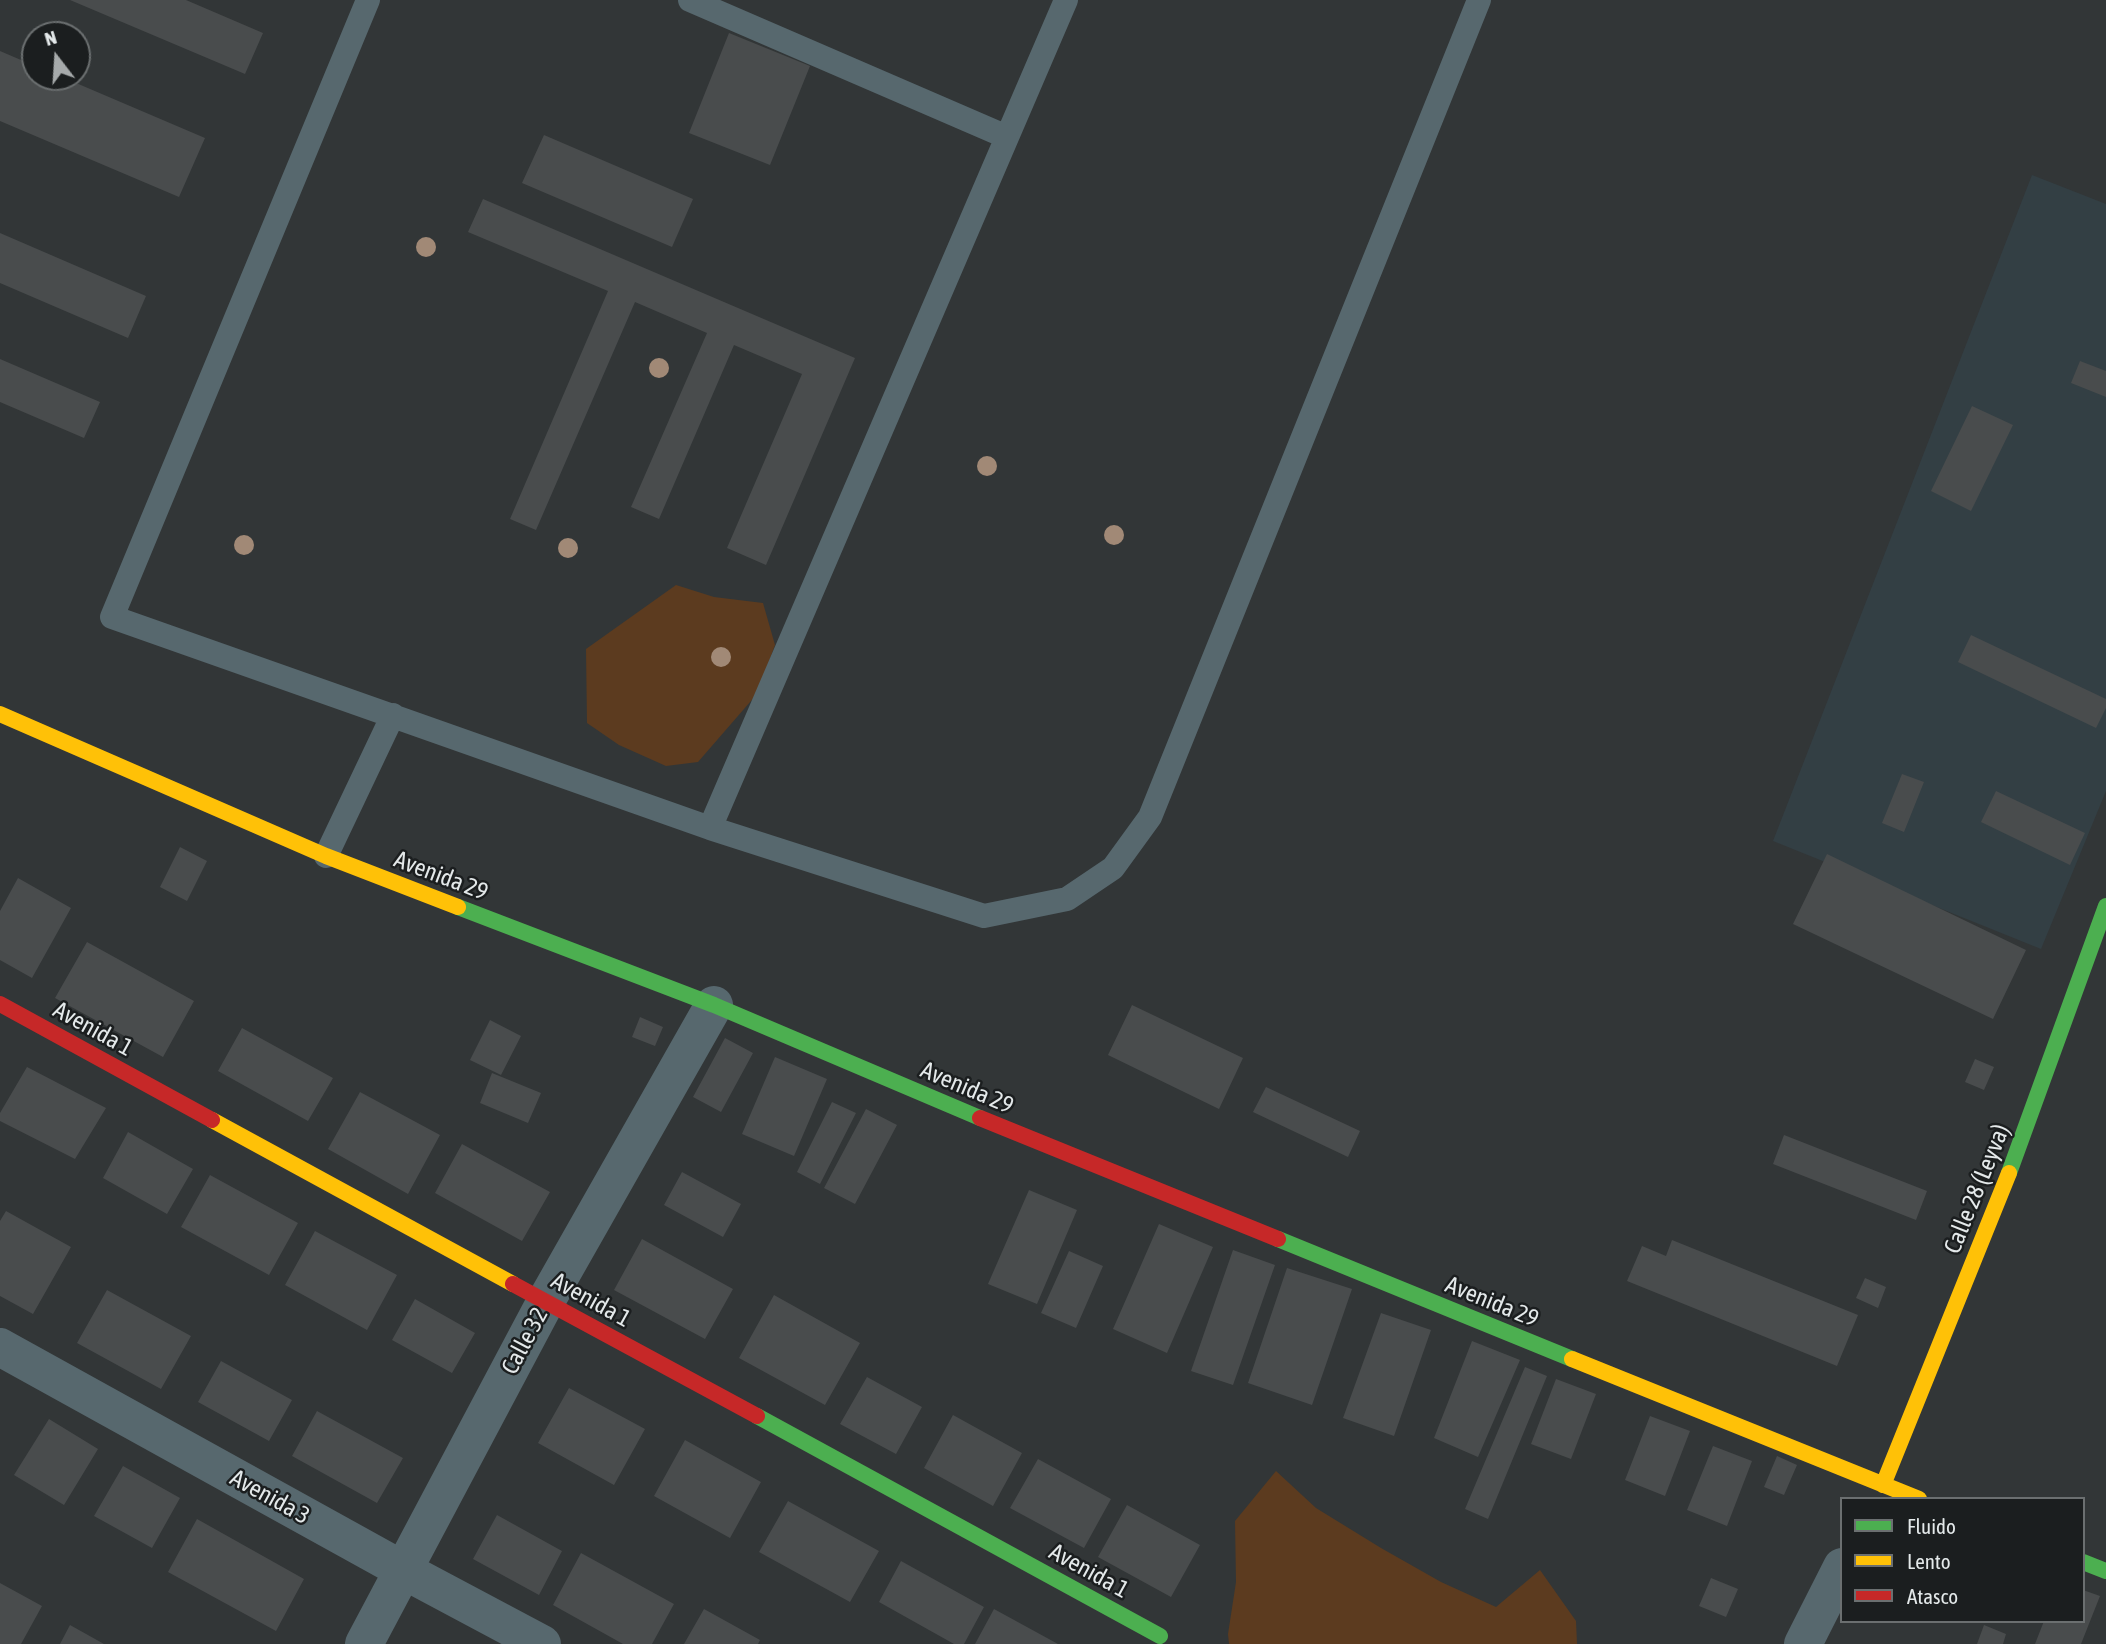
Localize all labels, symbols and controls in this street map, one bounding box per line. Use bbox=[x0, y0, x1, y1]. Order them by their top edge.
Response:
north arrow bbox=[21, 21, 91, 91]
text: N bbox=[42, 26, 59, 50]
street label: Avenida 29 bbox=[390, 845, 492, 907]
street label: Avenida 1 bbox=[48, 995, 138, 1063]
street label: Avenida 29 bbox=[916, 1056, 1018, 1120]
street label: Calle 28 (Leyva) bbox=[1938, 1120, 2016, 1258]
street label: Avenida 1 bbox=[546, 1266, 636, 1334]
street label: Avenida 29 bbox=[1441, 1270, 1543, 1334]
street label: Calle 32 bbox=[496, 1303, 554, 1379]
street label: Avenida 3 bbox=[225, 1463, 315, 1531]
legend bbox=[1840, 1497, 2085, 1623]
text: Fluido bbox=[1907, 1514, 1956, 1538]
street label: Avenida 1 bbox=[1044, 1537, 1134, 1605]
text: Lento bbox=[1907, 1549, 1951, 1573]
text: Atasco bbox=[1907, 1584, 1958, 1608]

